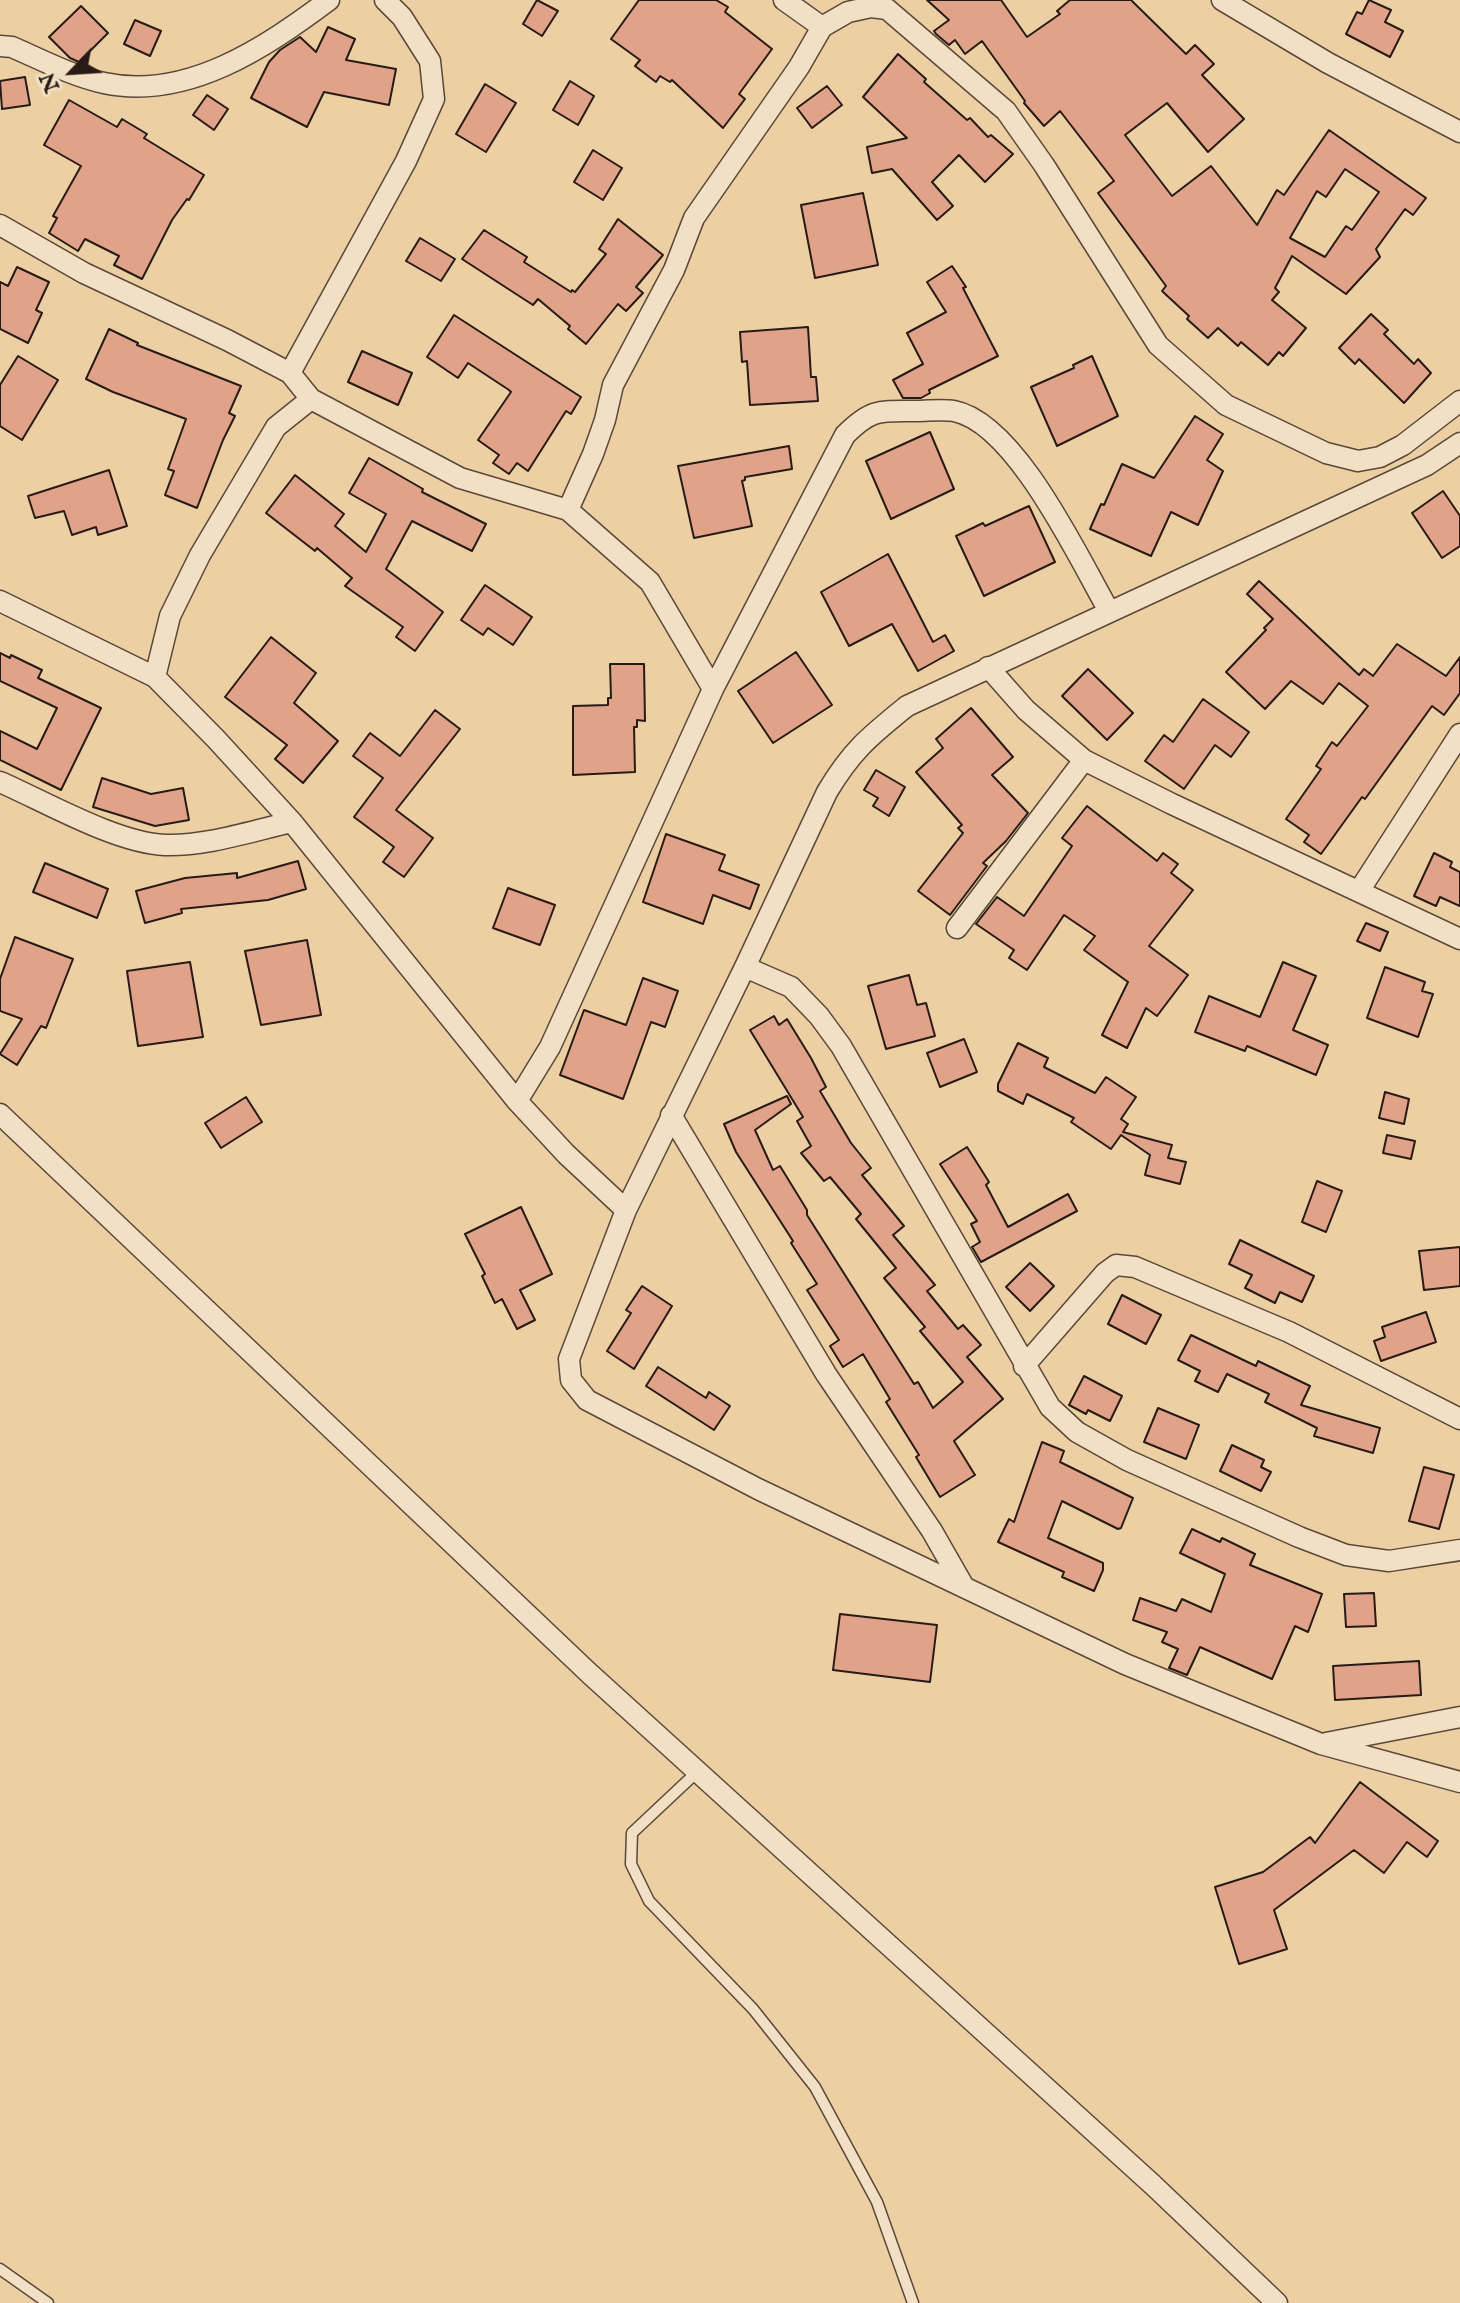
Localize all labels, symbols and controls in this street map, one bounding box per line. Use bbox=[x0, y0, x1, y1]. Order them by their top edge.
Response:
north arrow bbox=[32, 32, 112, 112]
text: N bbox=[34, 68, 67, 97]

